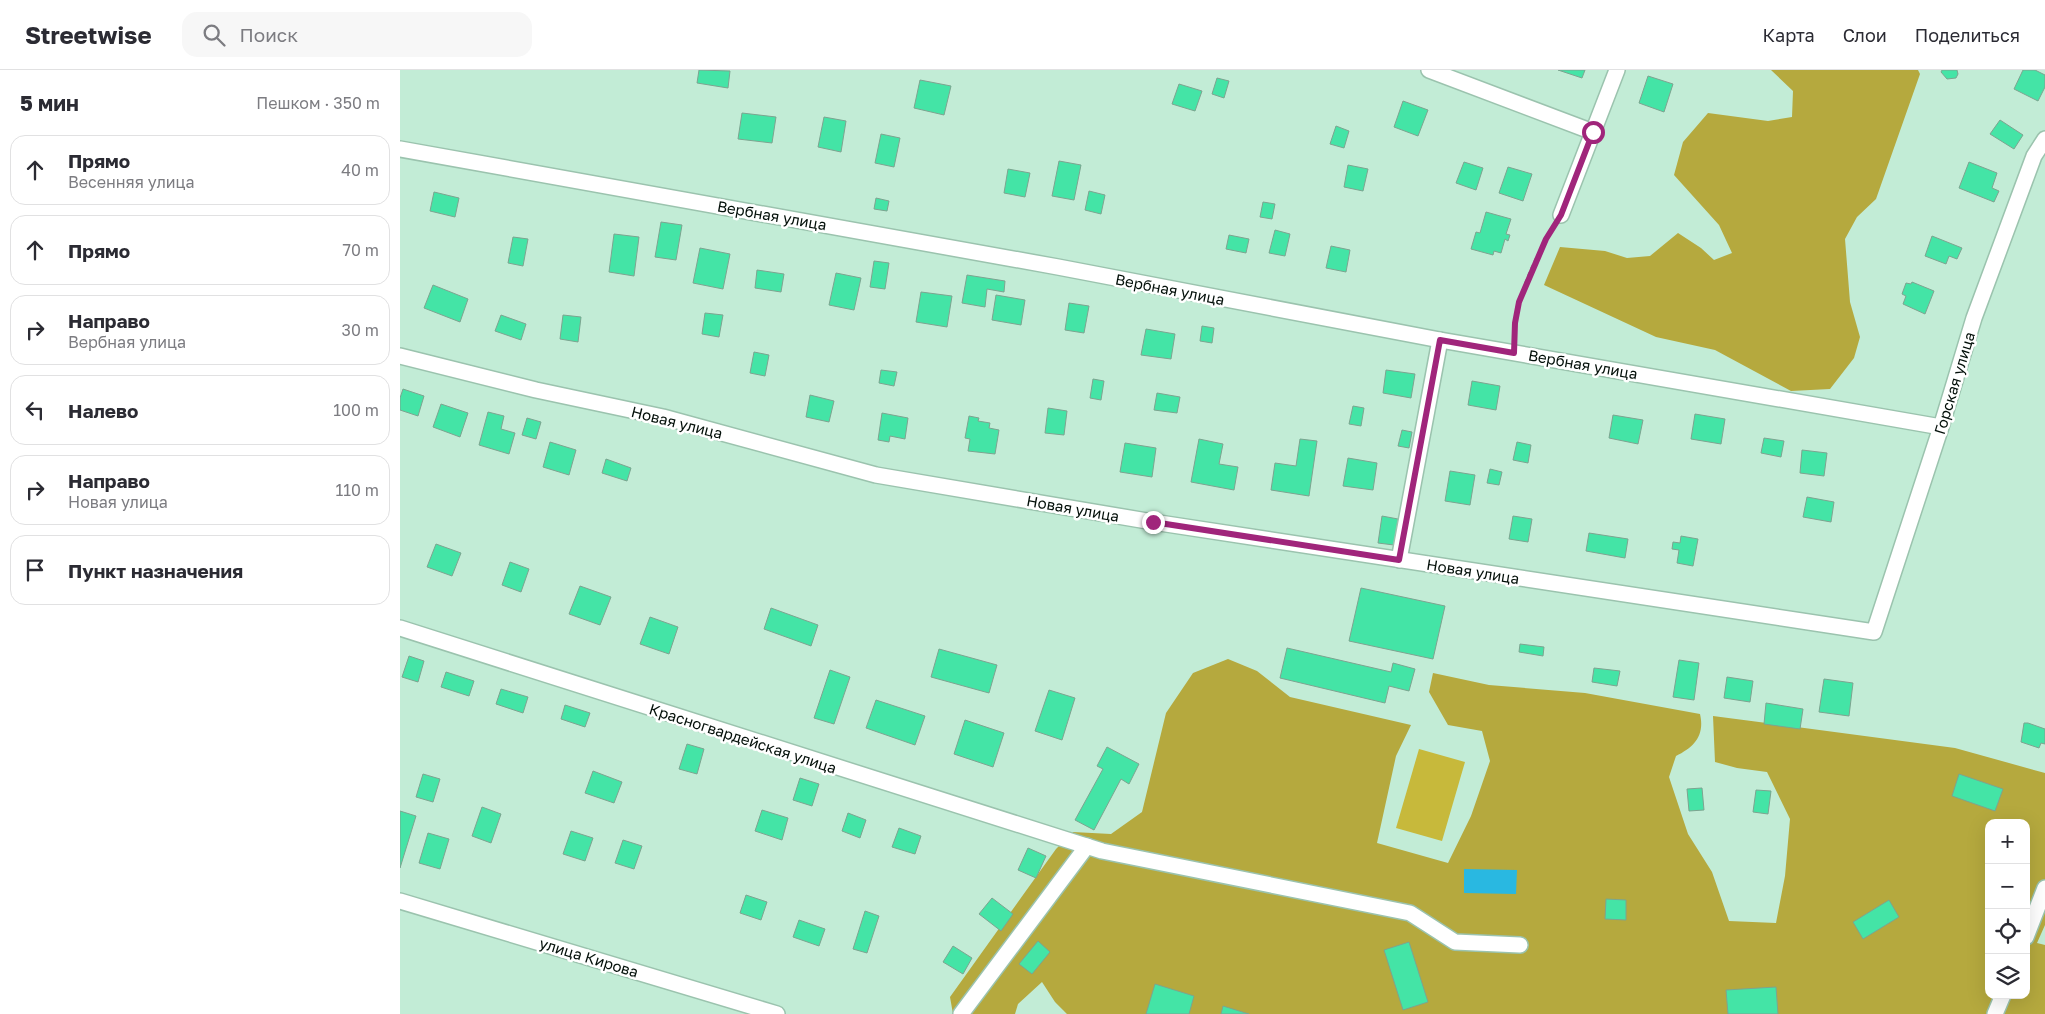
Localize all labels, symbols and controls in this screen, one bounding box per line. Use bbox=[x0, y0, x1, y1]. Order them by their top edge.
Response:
search box bbox=[182, 12, 532, 57]
text: Streetwise bbox=[25, 20, 152, 49]
icon: search bbox=[200, 21, 228, 49]
text: Поиск bbox=[240, 23, 298, 46]
text: Карта bbox=[1763, 24, 1815, 46]
text: Слои bbox=[1843, 24, 1887, 46]
text: Поделиться bbox=[1915, 24, 2020, 46]
text: 5 мин bbox=[20, 90, 79, 116]
text: Пешком · 350 m bbox=[256, 93, 380, 113]
route start bbox=[1582, 121, 1605, 144]
text: Прямо bbox=[68, 149, 130, 172]
icon: ahead bbox=[21, 156, 49, 184]
text: 40 m bbox=[341, 160, 379, 180]
text: Весенняя улица bbox=[68, 172, 195, 192]
street label: Вербная улица bbox=[716, 197, 828, 233]
icon: ahead bbox=[21, 236, 49, 264]
text: Прямо bbox=[68, 239, 130, 262]
text: 70 m bbox=[342, 240, 379, 260]
street label: Вербная улица bbox=[1114, 270, 1226, 308]
text: Направо bbox=[68, 309, 150, 332]
icon: right bbox=[21, 316, 49, 344]
text: 30 m bbox=[342, 320, 379, 340]
street label: Горская улица bbox=[1930, 330, 1978, 436]
text: Вербная улица bbox=[68, 332, 186, 352]
street label: Вербная улица bbox=[1527, 346, 1639, 382]
icon: left bbox=[21, 396, 49, 424]
text: Налево bbox=[68, 399, 138, 422]
text: 100 m bbox=[333, 400, 379, 420]
street label: Новая улица bbox=[629, 402, 725, 442]
text: Направо bbox=[68, 469, 150, 492]
icon: right bbox=[21, 476, 49, 504]
text: 110 m bbox=[335, 480, 379, 500]
street label: Новая улица bbox=[1025, 491, 1121, 525]
text: Новая улица bbox=[68, 492, 168, 512]
route end bbox=[1142, 511, 1165, 534]
street label: Новая улица bbox=[1425, 555, 1521, 587]
icon: arrive bbox=[21, 556, 49, 584]
text: Пункт назначения bbox=[68, 559, 243, 582]
street label: Красногвардейская улица bbox=[647, 699, 839, 777]
map controls bbox=[1985, 819, 2030, 999]
button: + bbox=[1985, 819, 2030, 864]
button: − bbox=[1985, 864, 2030, 909]
button: locate bbox=[1985, 909, 2030, 954]
street label: улица Кирова bbox=[537, 933, 641, 981]
button: layers bbox=[1985, 954, 2030, 999]

